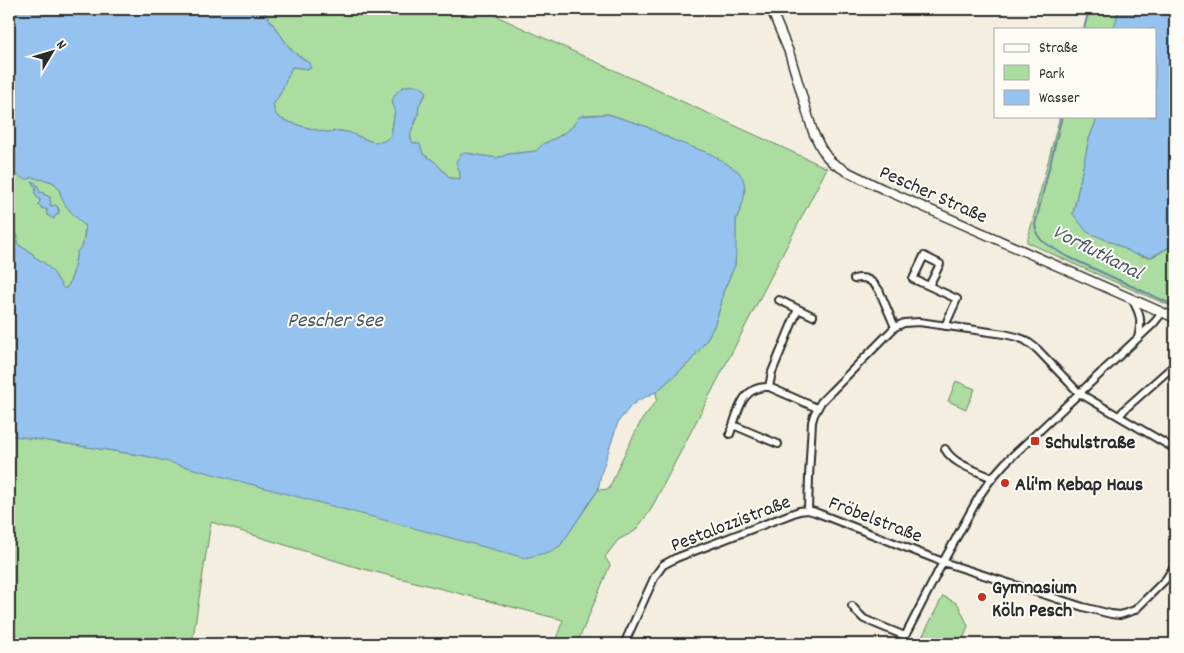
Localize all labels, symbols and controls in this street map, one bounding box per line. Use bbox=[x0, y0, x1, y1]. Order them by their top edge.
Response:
north arrow bbox=[28, 28, 78, 78]
legend bbox=[994, 28, 1156, 118]
text: N bbox=[51, 36, 71, 54]
text: Straße bbox=[1039, 38, 1078, 60]
text: Park bbox=[1039, 64, 1065, 86]
text: Wasser bbox=[1039, 88, 1080, 110]
street label: Pescher Straße bbox=[874, 159, 991, 232]
water label: Vorflutkanal bbox=[1046, 218, 1149, 290]
water label: Pescher See bbox=[287, 307, 384, 337]
place label: Schulstraße bbox=[1045, 430, 1135, 458]
marker: Schulstraße bbox=[1029, 435, 1041, 447]
place label: Ali'm Kebap Haus bbox=[1015, 472, 1143, 500]
marker: Ali'm Kebap Haus bbox=[999, 477, 1011, 489]
street label: Pestalozzistraße bbox=[667, 489, 795, 561]
street label: Fröbelstraße bbox=[824, 490, 926, 552]
place label: Gymnasium Köln Pesch bbox=[992, 575, 1077, 626]
marker: Gymnasium Köln Pesch bbox=[976, 591, 988, 603]

